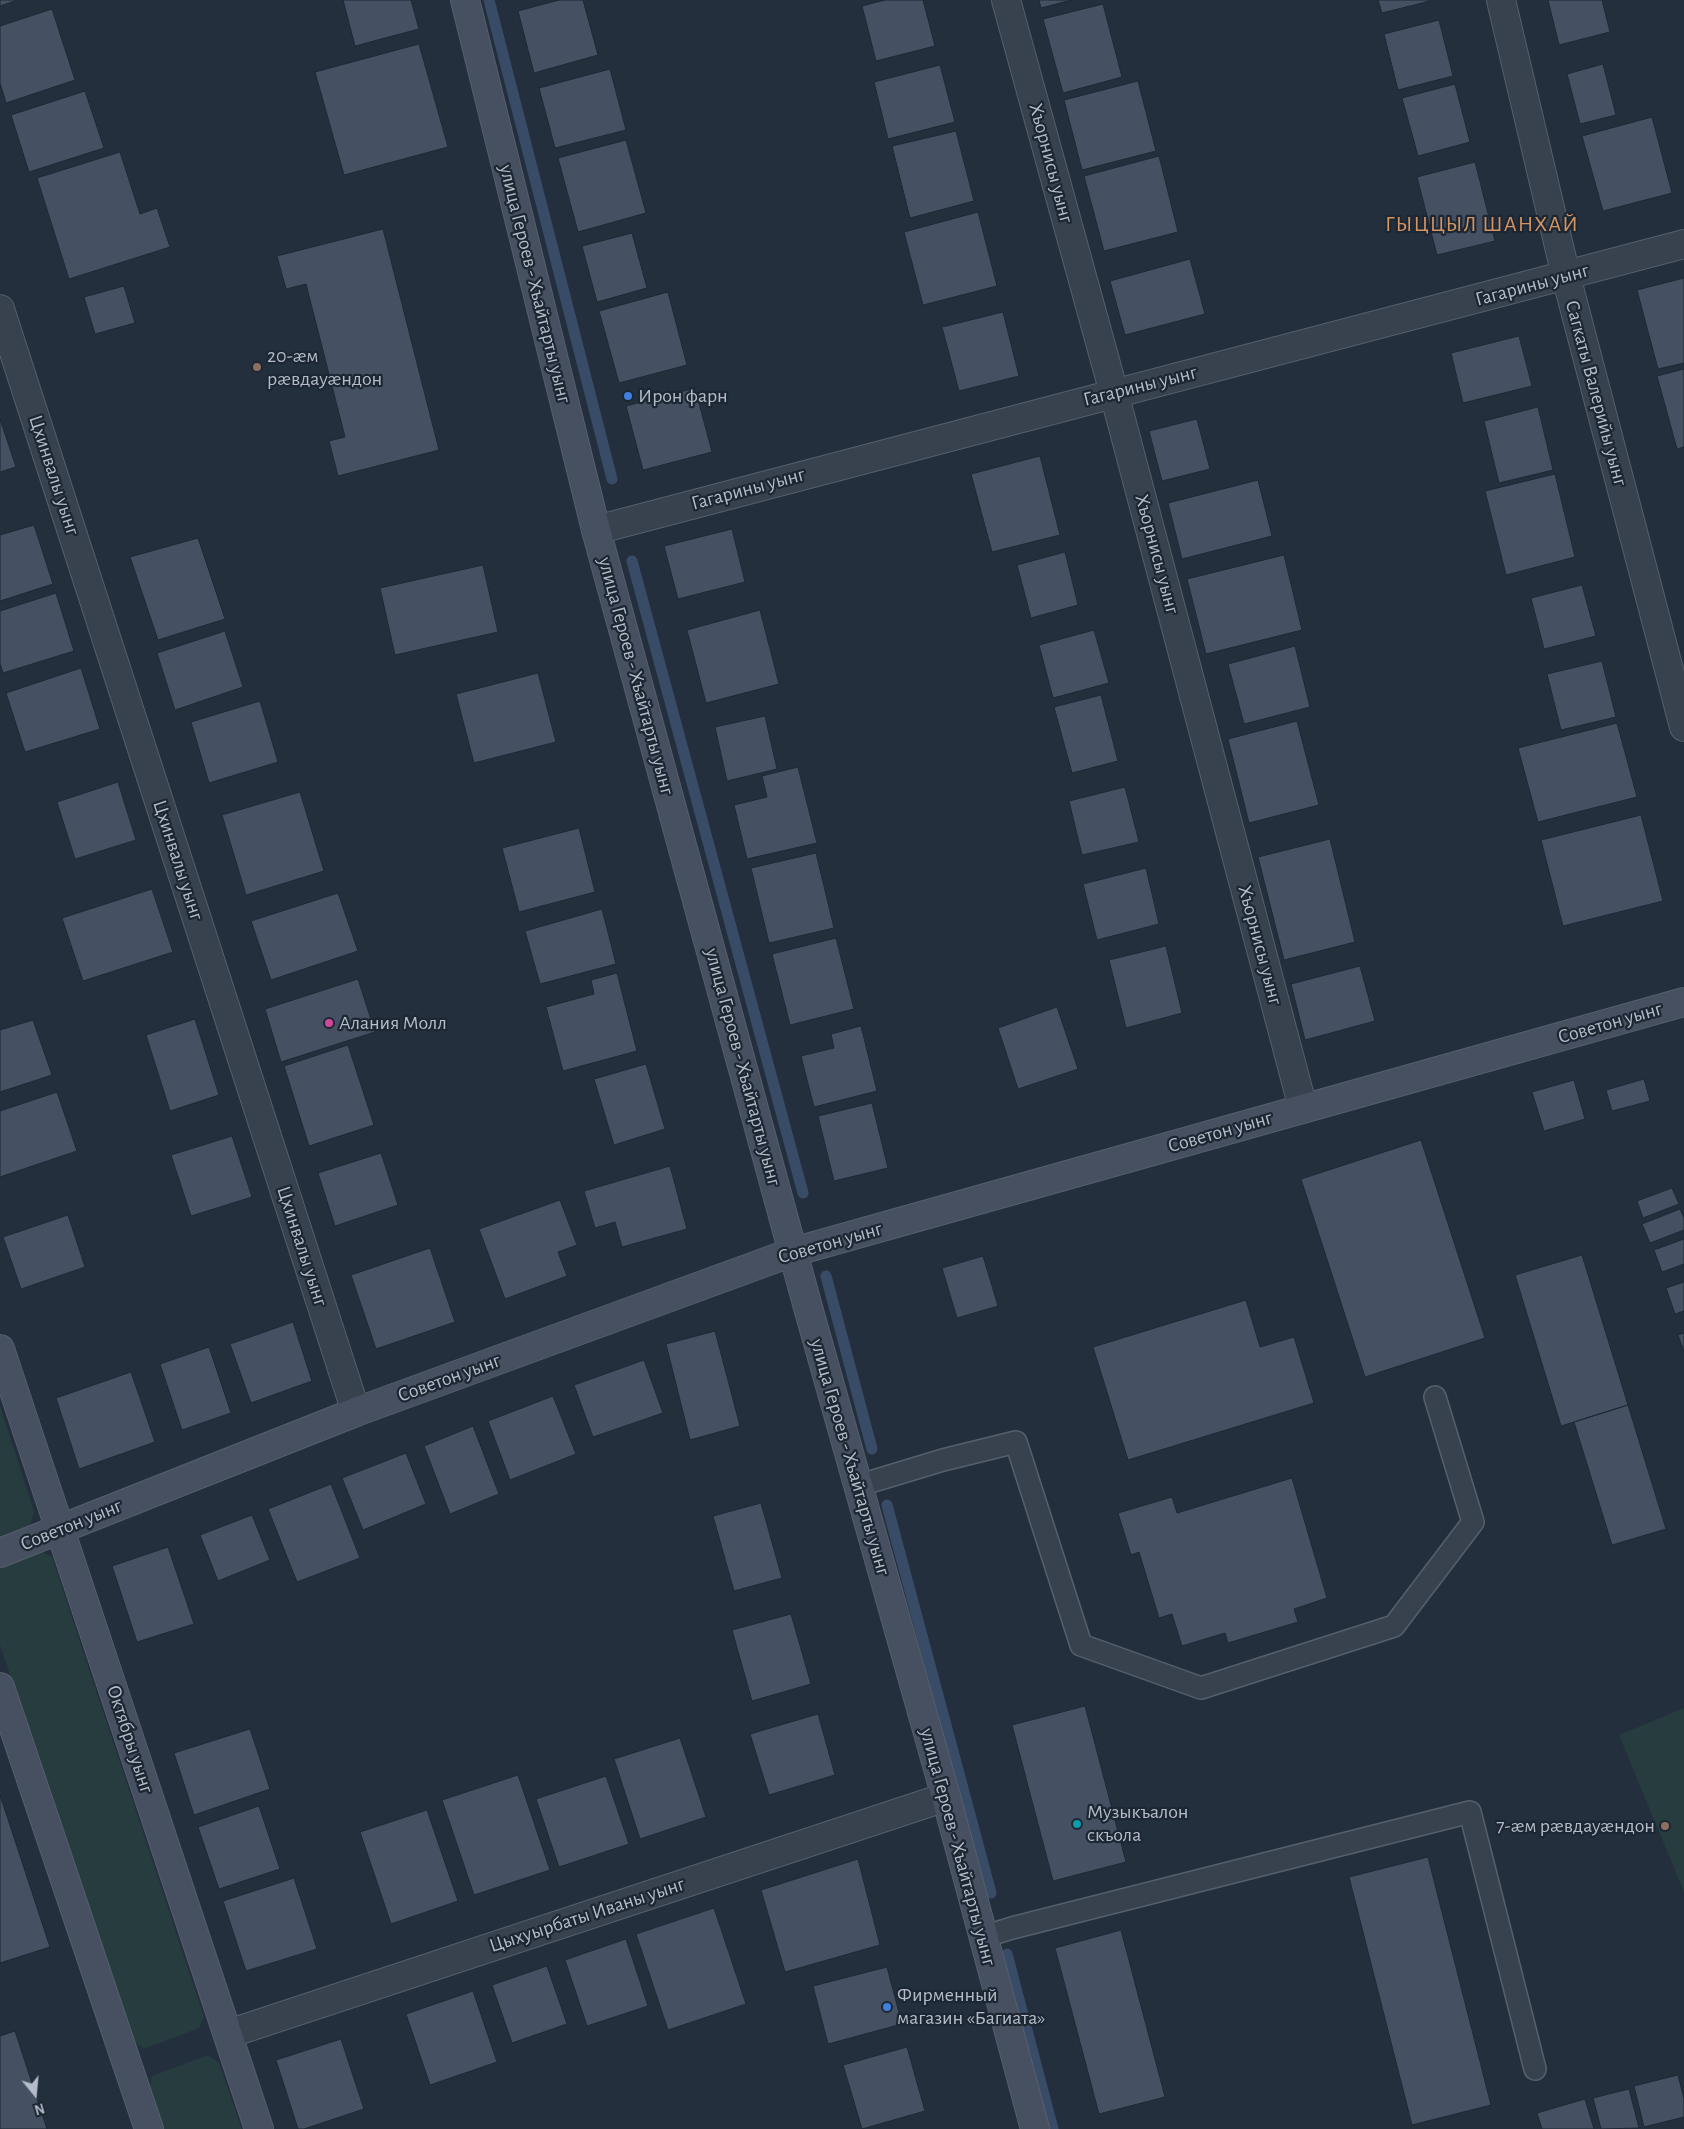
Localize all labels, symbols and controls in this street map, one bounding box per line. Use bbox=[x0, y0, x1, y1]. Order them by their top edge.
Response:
street label: Хъорнисы уынг bbox=[1024, 101, 1078, 225]
street label: улица Героев - Хъайтарты уынг bbox=[494, 162, 576, 406]
district label: ГЫЦЦЫЛ ШАНХАЙ bbox=[1383, 211, 1581, 237]
street label: Гагарины уынг bbox=[1473, 258, 1591, 312]
street label: Сагкаты Валерийы уынг bbox=[1560, 298, 1632, 488]
place label: 20-æм рӕвдауӕндон bbox=[267, 344, 382, 391]
street label: Гагарины уынг bbox=[1081, 360, 1199, 412]
marker: 20-æм рӕвдауӕндон bbox=[251, 361, 263, 373]
place label: Ирон фарн bbox=[638, 384, 728, 408]
marker: Ирон фарн bbox=[622, 390, 634, 402]
street label: Цхинвалы уынг bbox=[23, 412, 85, 538]
street label: Гагарины уынг bbox=[689, 462, 807, 516]
street label: Хъорнисы уынг bbox=[1130, 492, 1184, 616]
street label: улица Героев - Хъайтарты уынг bbox=[593, 555, 679, 797]
street label: Цхинвалы уынг bbox=[147, 797, 209, 923]
street label: Хъорнисы уынг bbox=[1233, 883, 1287, 1007]
street label: улица Героев - Хъайтарты уынг bbox=[700, 946, 786, 1188]
street label: Советон уынг bbox=[1555, 997, 1665, 1049]
place label: Алания Молл bbox=[339, 1011, 447, 1035]
marker: Алания Молл bbox=[323, 1017, 335, 1029]
street label: Советон уынг bbox=[1165, 1106, 1275, 1158]
street label: Цхинвалы уынг bbox=[271, 1183, 333, 1309]
street label: Советон уынг bbox=[775, 1217, 885, 1269]
street label: улица Героев - Хъайтарты уынг bbox=[805, 1336, 895, 1578]
street label: Советон уынг bbox=[394, 1348, 504, 1408]
street label: Советон уынг bbox=[17, 1494, 125, 1556]
street label: Октябры уынг bbox=[101, 1682, 159, 1796]
street label: улица Героев - Хъайтарты уынг bbox=[915, 1726, 1001, 1968]
place label: Музыкъалон скъола bbox=[1087, 1800, 1189, 1847]
place label: 7-æм рӕвдауӕндон bbox=[1496, 1814, 1655, 1838]
marker: Музыкъалон скъола bbox=[1071, 1818, 1083, 1830]
marker: 7-æм рӕвдауӕндон bbox=[1659, 1820, 1671, 1832]
street label: Цыхуырбаты Иваны уынг bbox=[486, 1872, 688, 1958]
place label: Фирменный магазин «Багиата» bbox=[897, 1983, 1045, 2030]
marker: Фирменный магазин «Багиата» bbox=[881, 2001, 893, 2013]
north arrow bbox=[10, 2069, 60, 2119]
text: N bbox=[33, 2100, 46, 2116]

